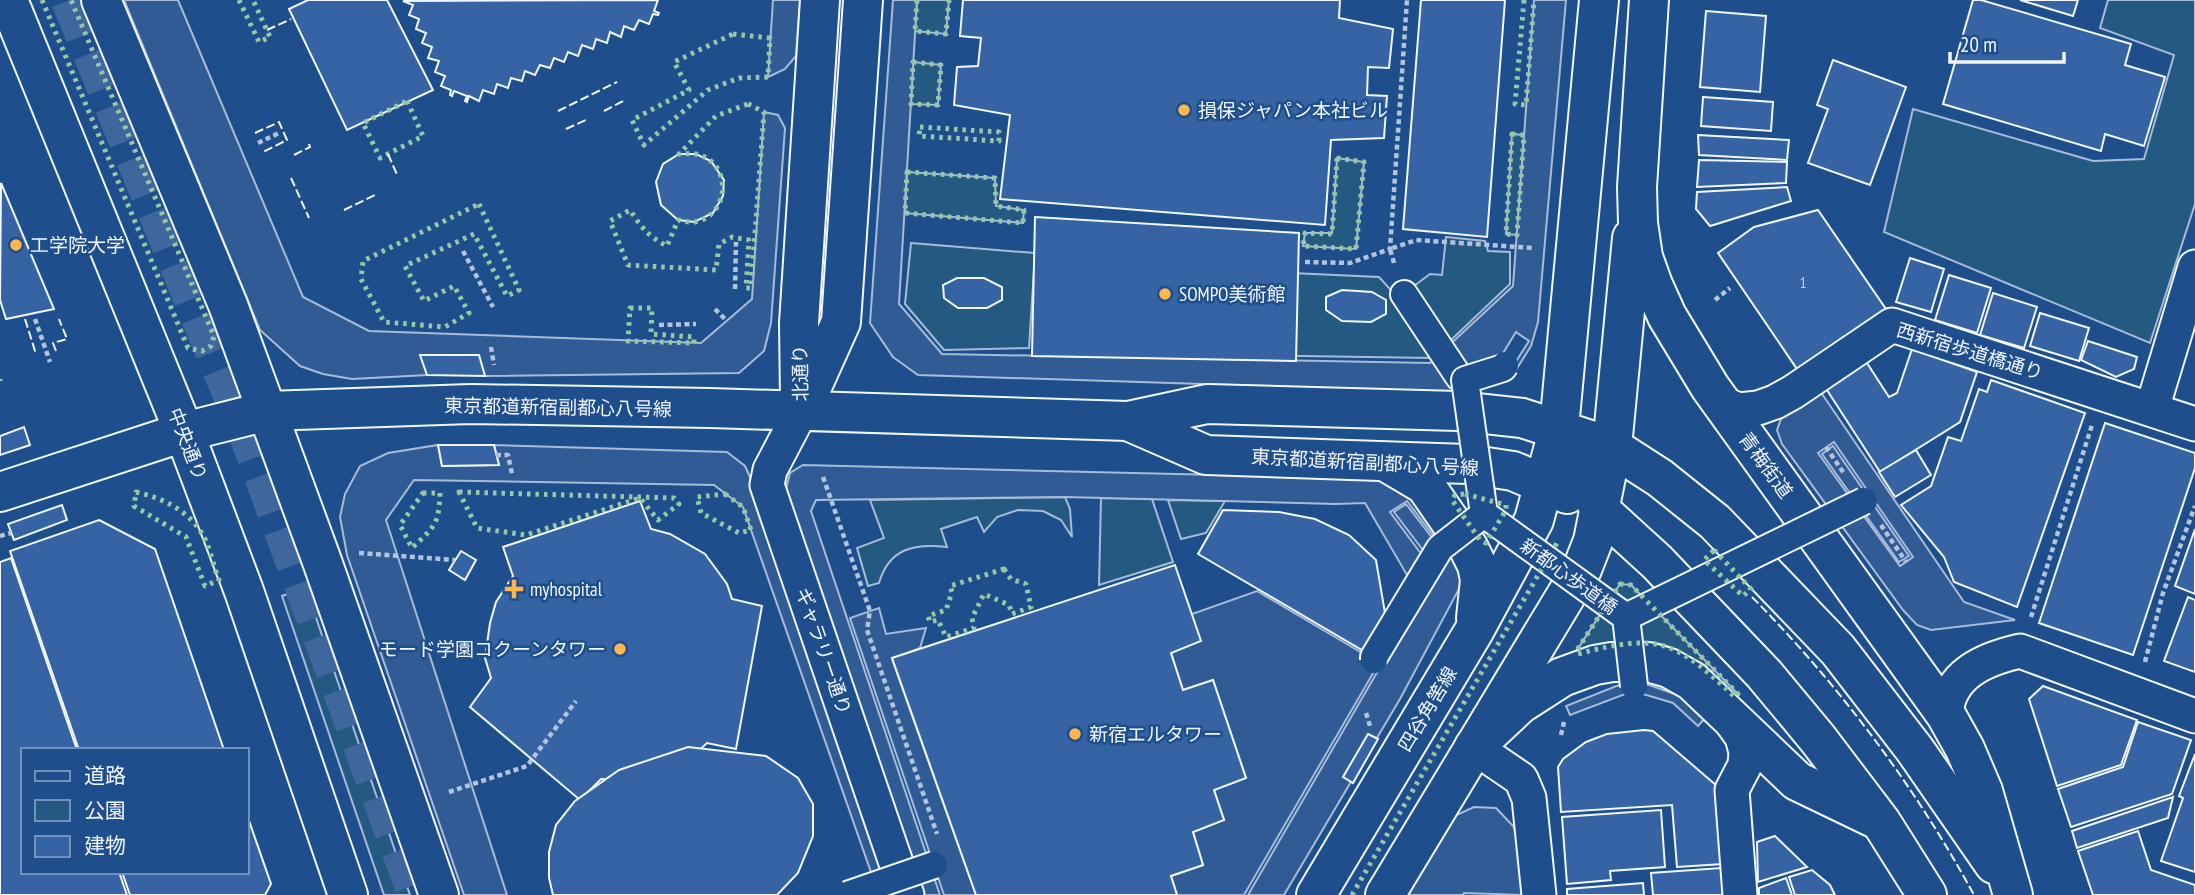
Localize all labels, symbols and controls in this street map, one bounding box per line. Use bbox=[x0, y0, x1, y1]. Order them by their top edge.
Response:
scale bar bbox=[1950, 21, 2064, 65]
text: 20 m bbox=[1960, 31, 1997, 58]
place label: 損保ジャパン本社ビル bbox=[1198, 98, 1388, 122]
marker: 損保ジャパン本社ビル bbox=[1176, 102, 1192, 118]
place label: 工学院大学 bbox=[30, 233, 125, 257]
marker: 工学院大学 bbox=[8, 237, 24, 253]
house number: 1 bbox=[1799, 272, 1807, 292]
place label: SOMPO美術館 bbox=[1179, 282, 1285, 306]
marker: SOMPO美術館 bbox=[1157, 286, 1173, 302]
street label: 西新宿歩道橋通り bbox=[1894, 317, 2046, 385]
street label: 北通り bbox=[788, 344, 812, 402]
street label: 東京都道新宿副都心八号線 bbox=[444, 393, 672, 421]
street label: 中央通り bbox=[163, 404, 213, 484]
street label: 青梅街道 bbox=[1734, 427, 1798, 503]
street label: 東京都道新宿副都心八号線 bbox=[1251, 444, 1479, 480]
street label: 新都心歩道橋 bbox=[1516, 533, 1622, 619]
place label: myhospital bbox=[530, 577, 603, 601]
marker: myhospital bbox=[504, 579, 524, 599]
street label: ギャラリー通り bbox=[791, 584, 857, 718]
place label: モード学園コクーンタワー bbox=[379, 637, 606, 661]
marker: モード学園コクーンタワー bbox=[612, 641, 628, 657]
street label: 四谷角筈線 bbox=[1392, 662, 1462, 756]
place label: 新宿エルタワー bbox=[1089, 722, 1222, 746]
marker: 新宿エルタワー bbox=[1067, 726, 1083, 742]
legend bbox=[21, 748, 248, 874]
text: 道路 bbox=[84, 762, 126, 789]
text: 公園 bbox=[84, 797, 126, 824]
text: 建物 bbox=[84, 832, 126, 859]

